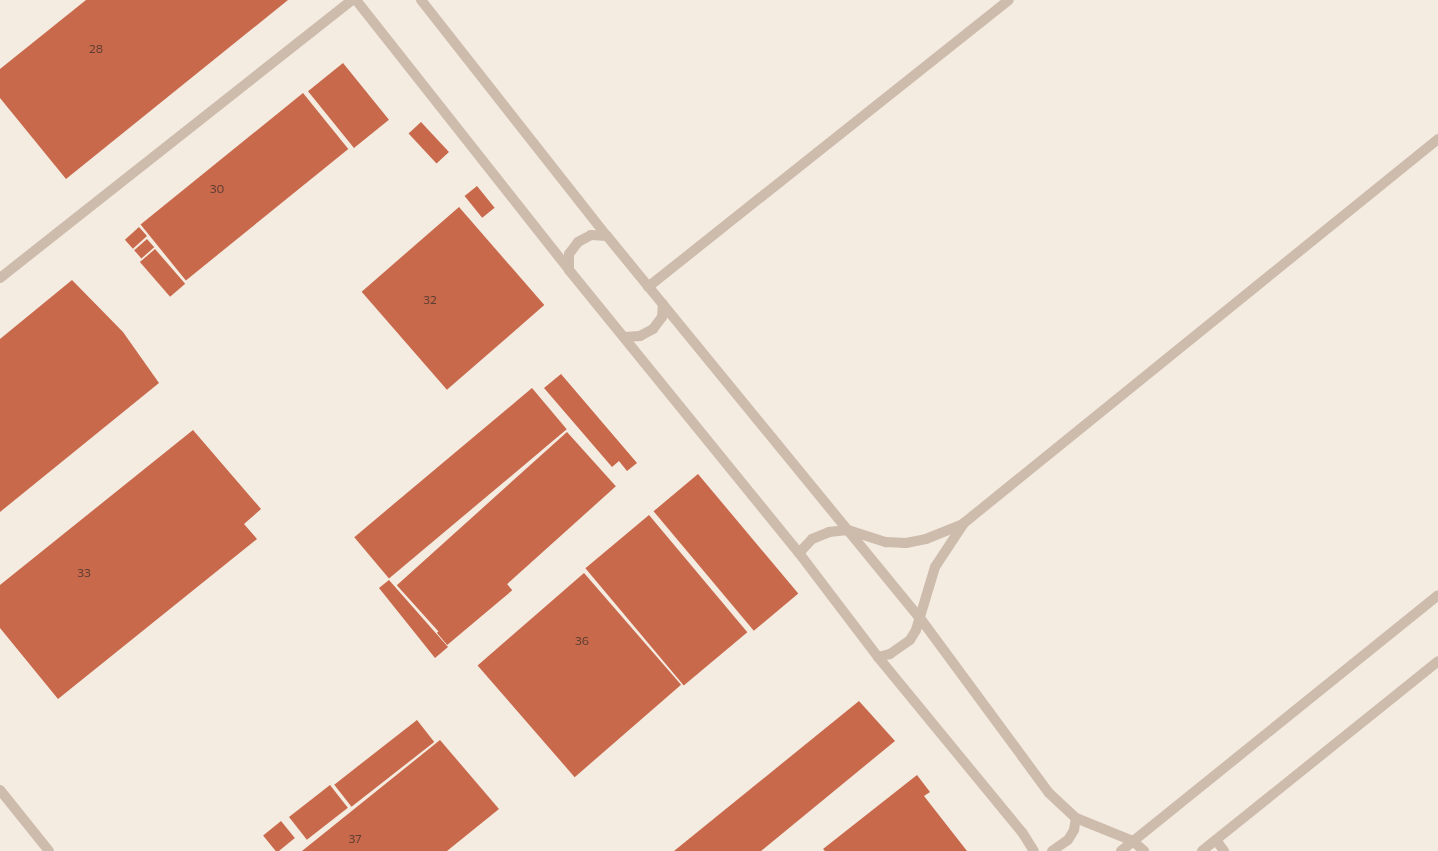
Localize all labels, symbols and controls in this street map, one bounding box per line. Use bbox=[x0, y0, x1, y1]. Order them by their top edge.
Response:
house number: 28 bbox=[89, 42, 103, 56]
house number: 30 bbox=[210, 182, 224, 196]
house number: 32 bbox=[423, 293, 437, 307]
house number: 33 bbox=[77, 566, 91, 580]
house number: 36 bbox=[575, 634, 589, 648]
house number: 37 bbox=[348, 832, 362, 846]

